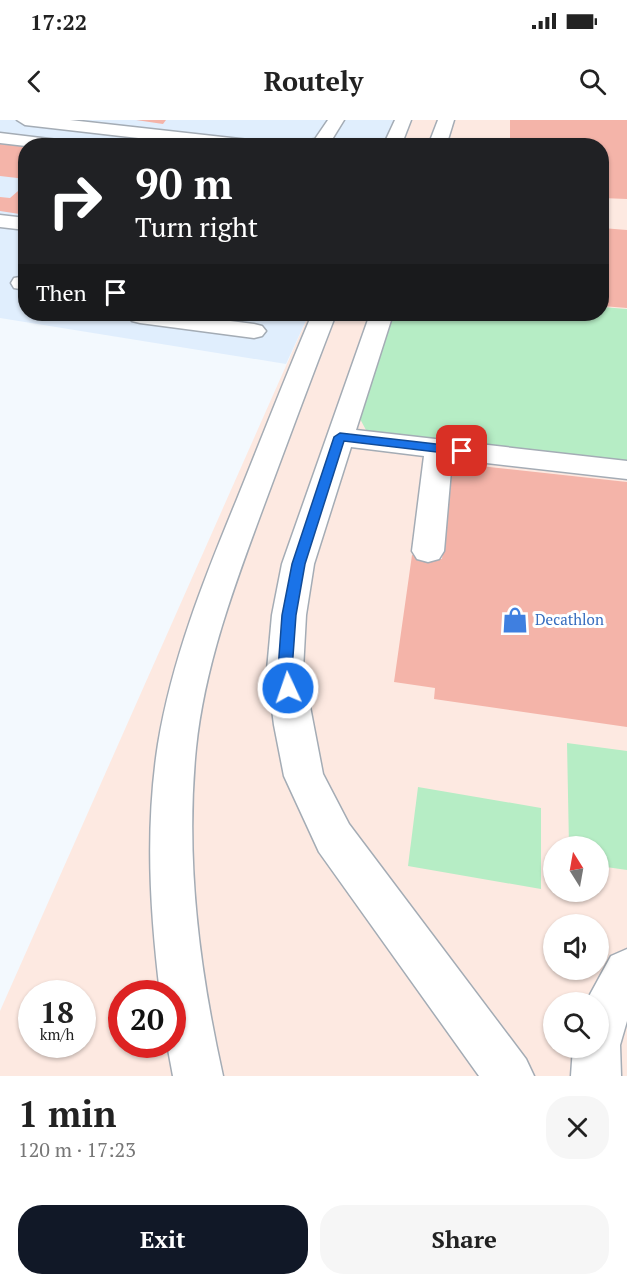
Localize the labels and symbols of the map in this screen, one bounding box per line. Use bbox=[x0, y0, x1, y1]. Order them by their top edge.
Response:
pin bbox=[436, 425, 487, 476]
shop icon: Decathlon bbox=[500, 605, 530, 635]
place label: Decathlon bbox=[535, 609, 604, 629]
position arrow bbox=[256, 656, 320, 720]
north arrow bbox=[543, 836, 609, 902]
speed limit sign: 20 bbox=[108, 980, 186, 1058]

